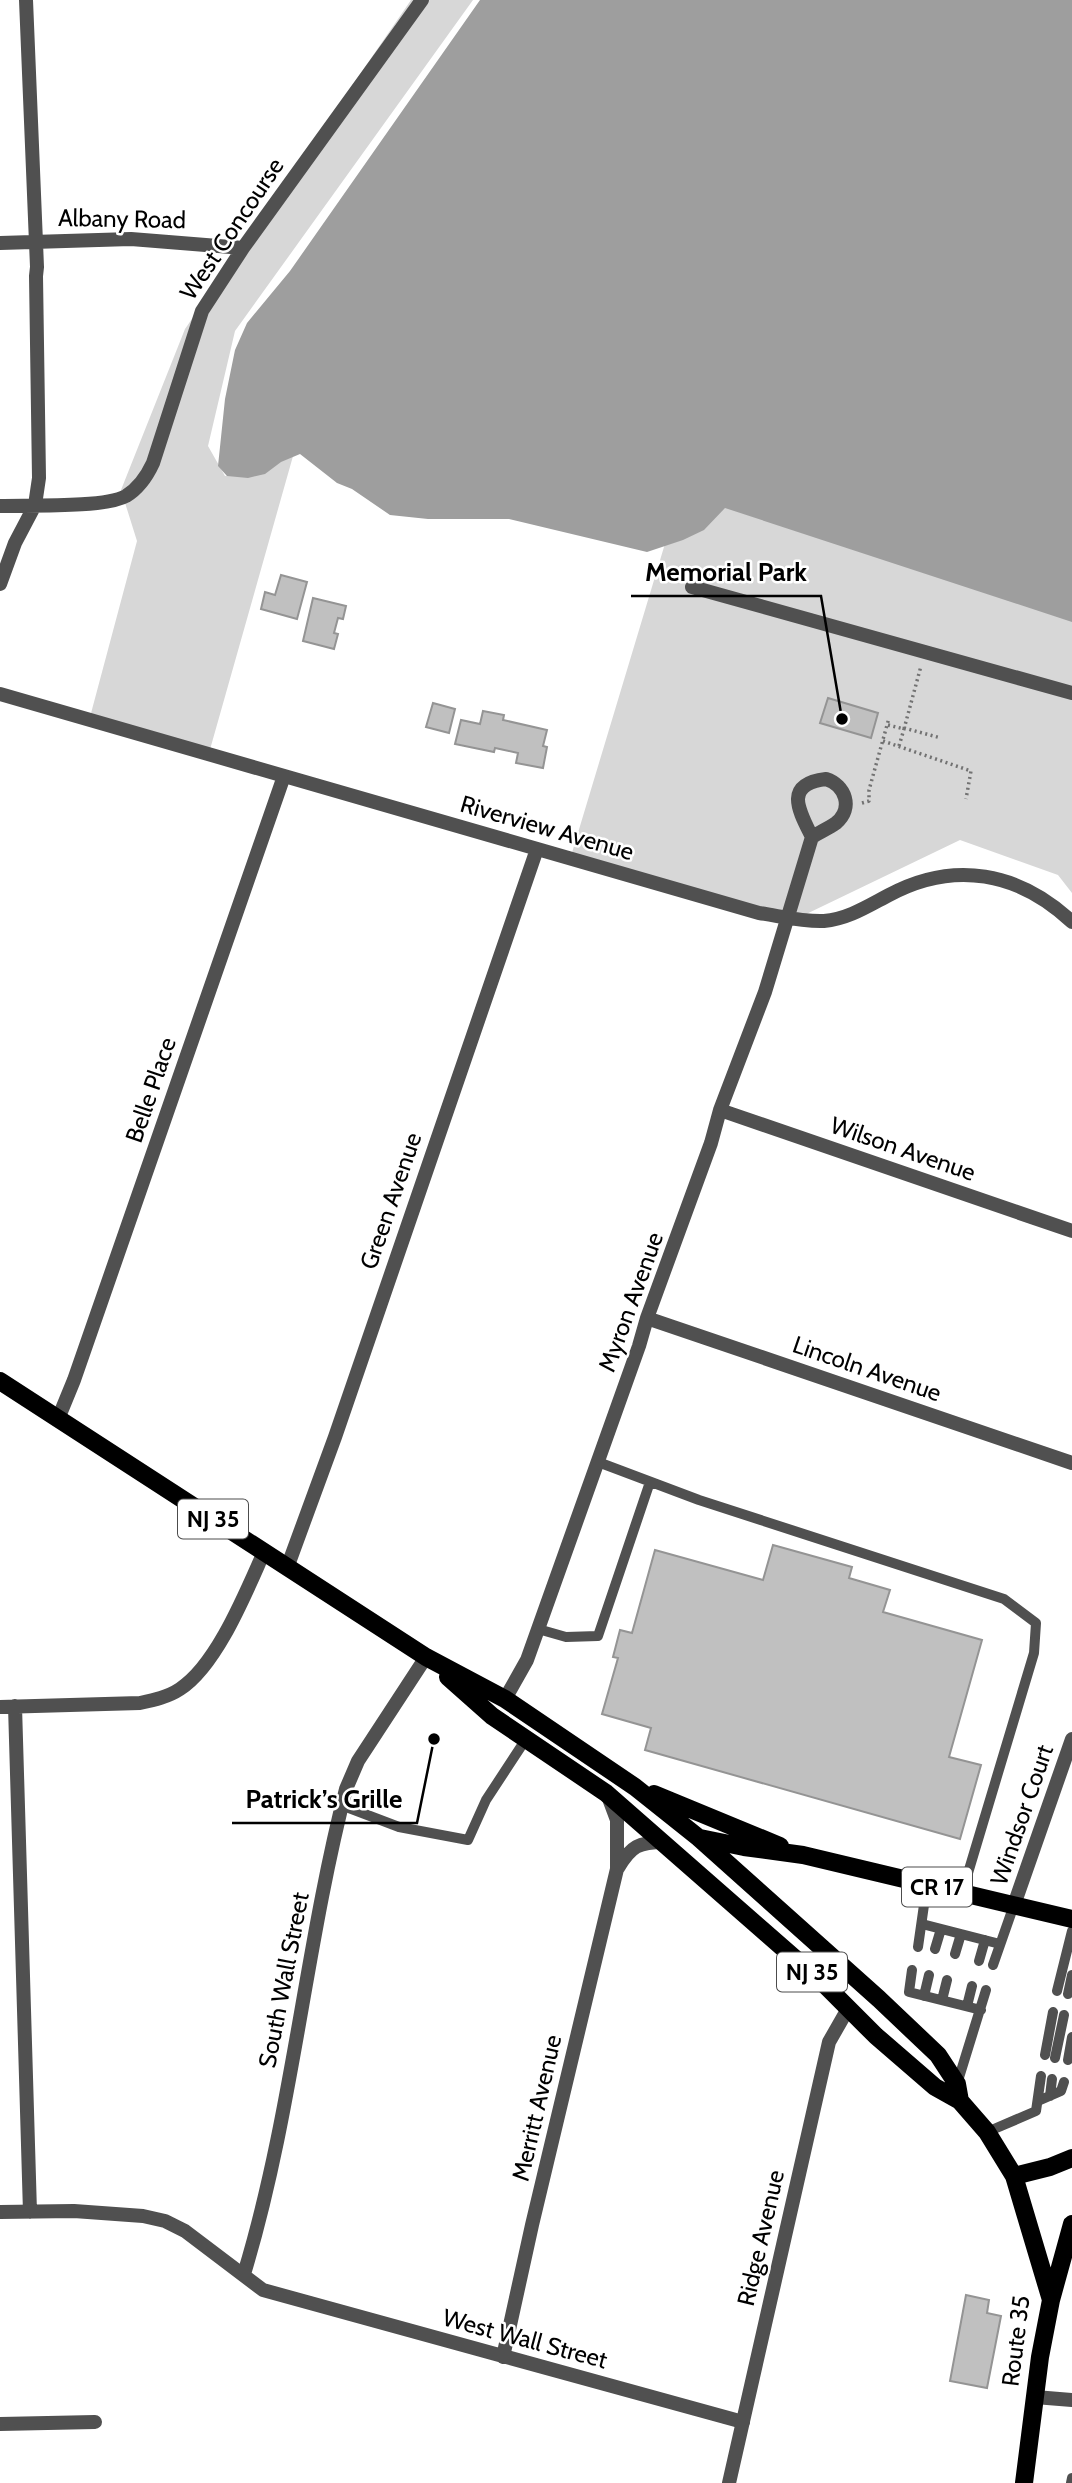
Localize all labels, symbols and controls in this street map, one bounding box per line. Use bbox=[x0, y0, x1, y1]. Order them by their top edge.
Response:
street label: West Concourse bbox=[173, 152, 290, 305]
street label: Albany Road bbox=[58, 203, 186, 234]
callout: Memorial Park bbox=[631, 549, 821, 596]
text: Memorial Park bbox=[645, 556, 807, 588]
street label: Riverview Avenue bbox=[457, 789, 637, 866]
street label: Belle Place bbox=[119, 1033, 182, 1146]
street label: Wilson Avenue bbox=[827, 1110, 979, 1187]
street label: Green Avenue bbox=[354, 1129, 427, 1273]
street label: Myron Avenue bbox=[592, 1228, 669, 1376]
street label: Lincoln Avenue bbox=[789, 1330, 945, 1407]
road number: NJ 35 bbox=[178, 1500, 248, 1538]
street label: Windsor Court bbox=[984, 1741, 1059, 1889]
callout: Patrick’s Grille bbox=[232, 1776, 417, 1823]
text: Patrick’s Grille bbox=[246, 1783, 402, 1815]
road number: CR 17 bbox=[902, 1868, 972, 1906]
street label: South Wall Street bbox=[252, 1890, 315, 2070]
road number: NJ 35 bbox=[777, 1952, 847, 1992]
street label: Merritt Avenue bbox=[506, 2032, 567, 2184]
street label: Ridge Avenue bbox=[731, 2167, 790, 2309]
street label: Route 35 bbox=[996, 2294, 1035, 2388]
street label: West Wall Street bbox=[440, 2303, 611, 2374]

